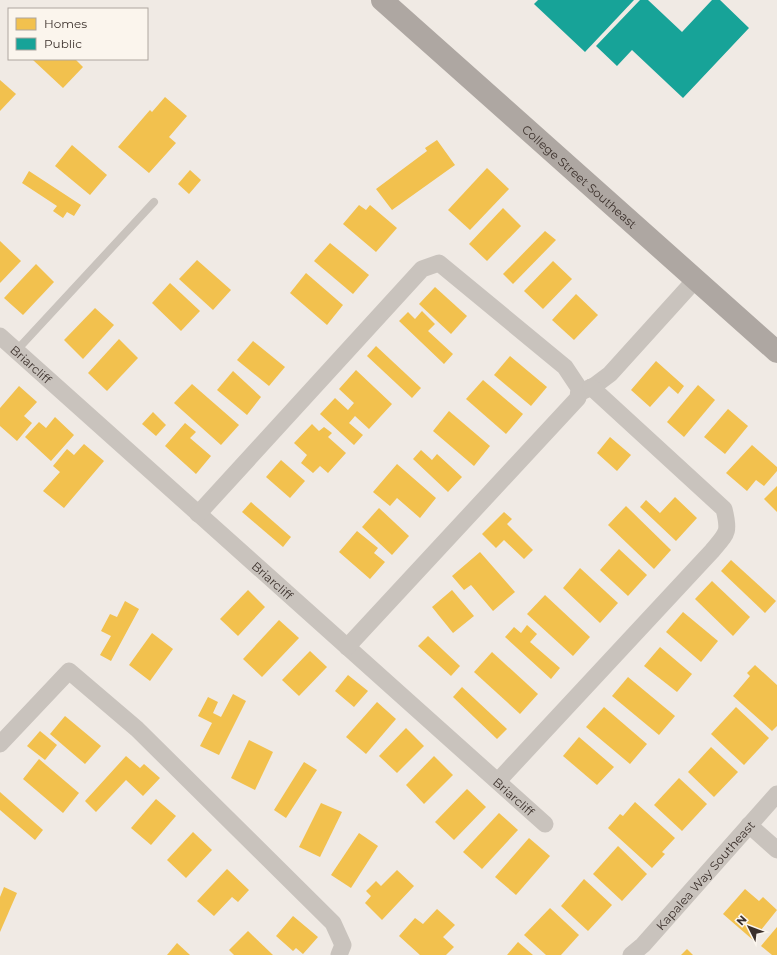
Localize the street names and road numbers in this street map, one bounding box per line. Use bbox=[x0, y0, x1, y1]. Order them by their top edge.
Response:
street label: College Street Southeast bbox=[519, 121, 640, 231]
street label: Briarcliff bbox=[8, 342, 56, 387]
street label: Briarcliff bbox=[249, 558, 297, 603]
street label: Briarcliff bbox=[490, 774, 538, 819]
street label: Kapalea Way Southeast bbox=[652, 817, 758, 933]

